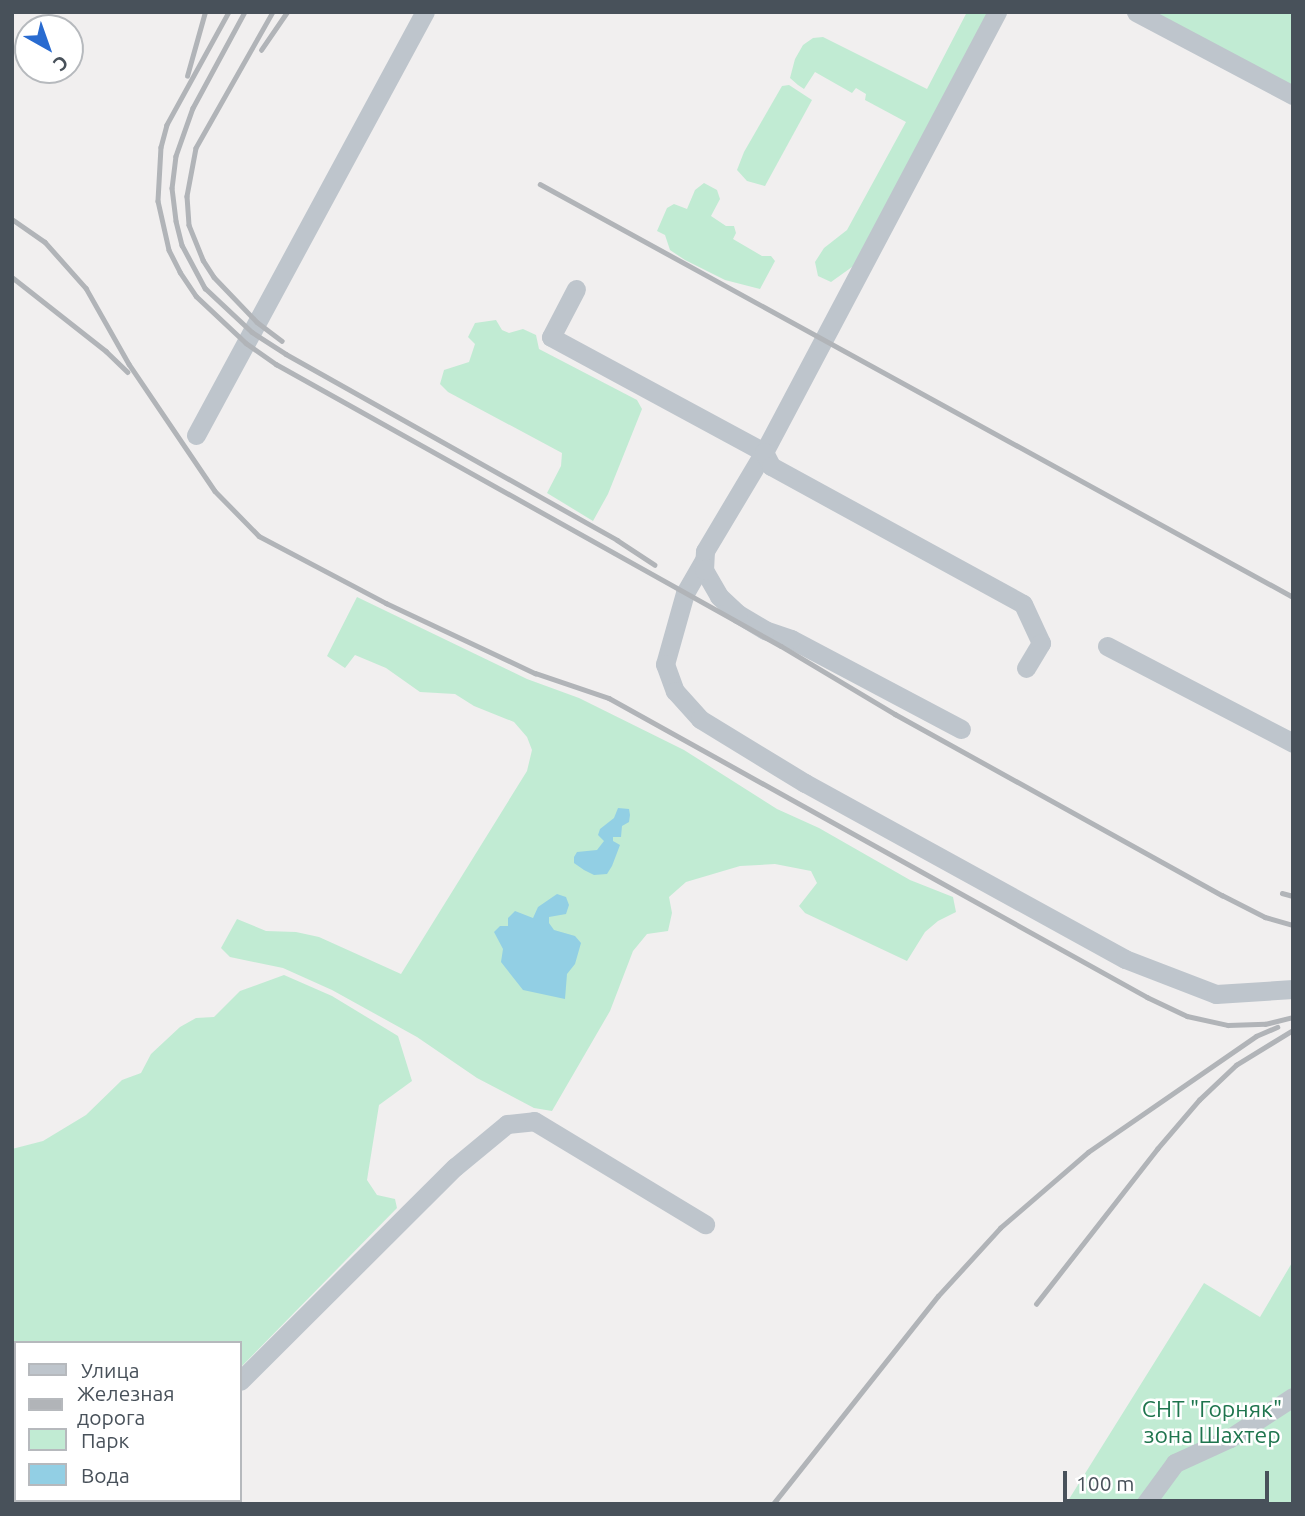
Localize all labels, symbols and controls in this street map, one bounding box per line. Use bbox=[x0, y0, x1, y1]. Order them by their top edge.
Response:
north arrow bbox=[14, 14, 84, 84]
text: С bbox=[49, 51, 73, 76]
legend bbox=[14, 1341, 242, 1502]
text: Улица bbox=[81, 1358, 139, 1382]
text: Железная дорога bbox=[77, 1381, 175, 1429]
park label: СНТ "Горняк" зона Шахтер bbox=[1142, 1395, 1282, 1449]
text: Парк bbox=[81, 1428, 129, 1452]
scale bar bbox=[1067, 1456, 1274, 1500]
text: Вода bbox=[81, 1463, 130, 1487]
text: 100 m bbox=[1076, 1471, 1134, 1495]

